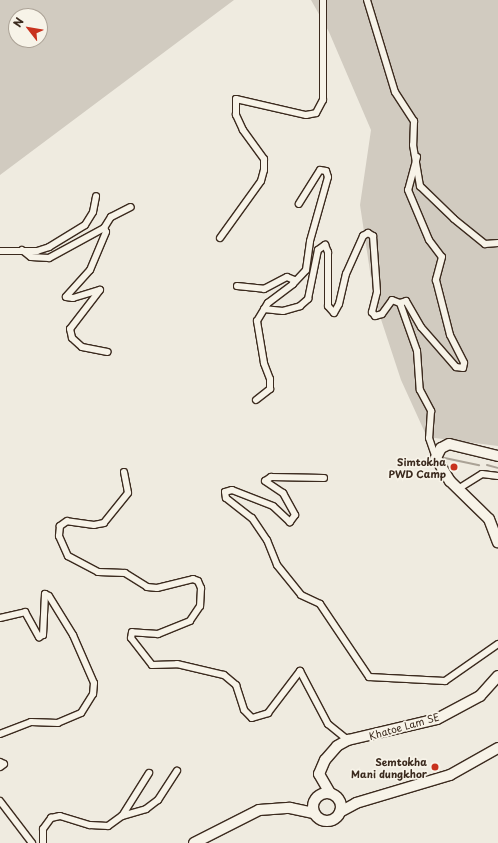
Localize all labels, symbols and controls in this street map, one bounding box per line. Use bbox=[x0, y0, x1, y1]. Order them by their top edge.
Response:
north arrow bbox=[8, 8, 48, 48]
text: N bbox=[9, 14, 28, 30]
place label: Simtokha PWD Camp bbox=[388, 455, 446, 478]
marker: Simtokha PWD Camp bbox=[449, 462, 459, 472]
street label: Khatoe Lam SE bbox=[367, 710, 441, 742]
place label: Semtokha Mani dungkhor bbox=[350, 755, 427, 778]
marker: Semtokha Mani dungkhor bbox=[430, 762, 440, 772]

